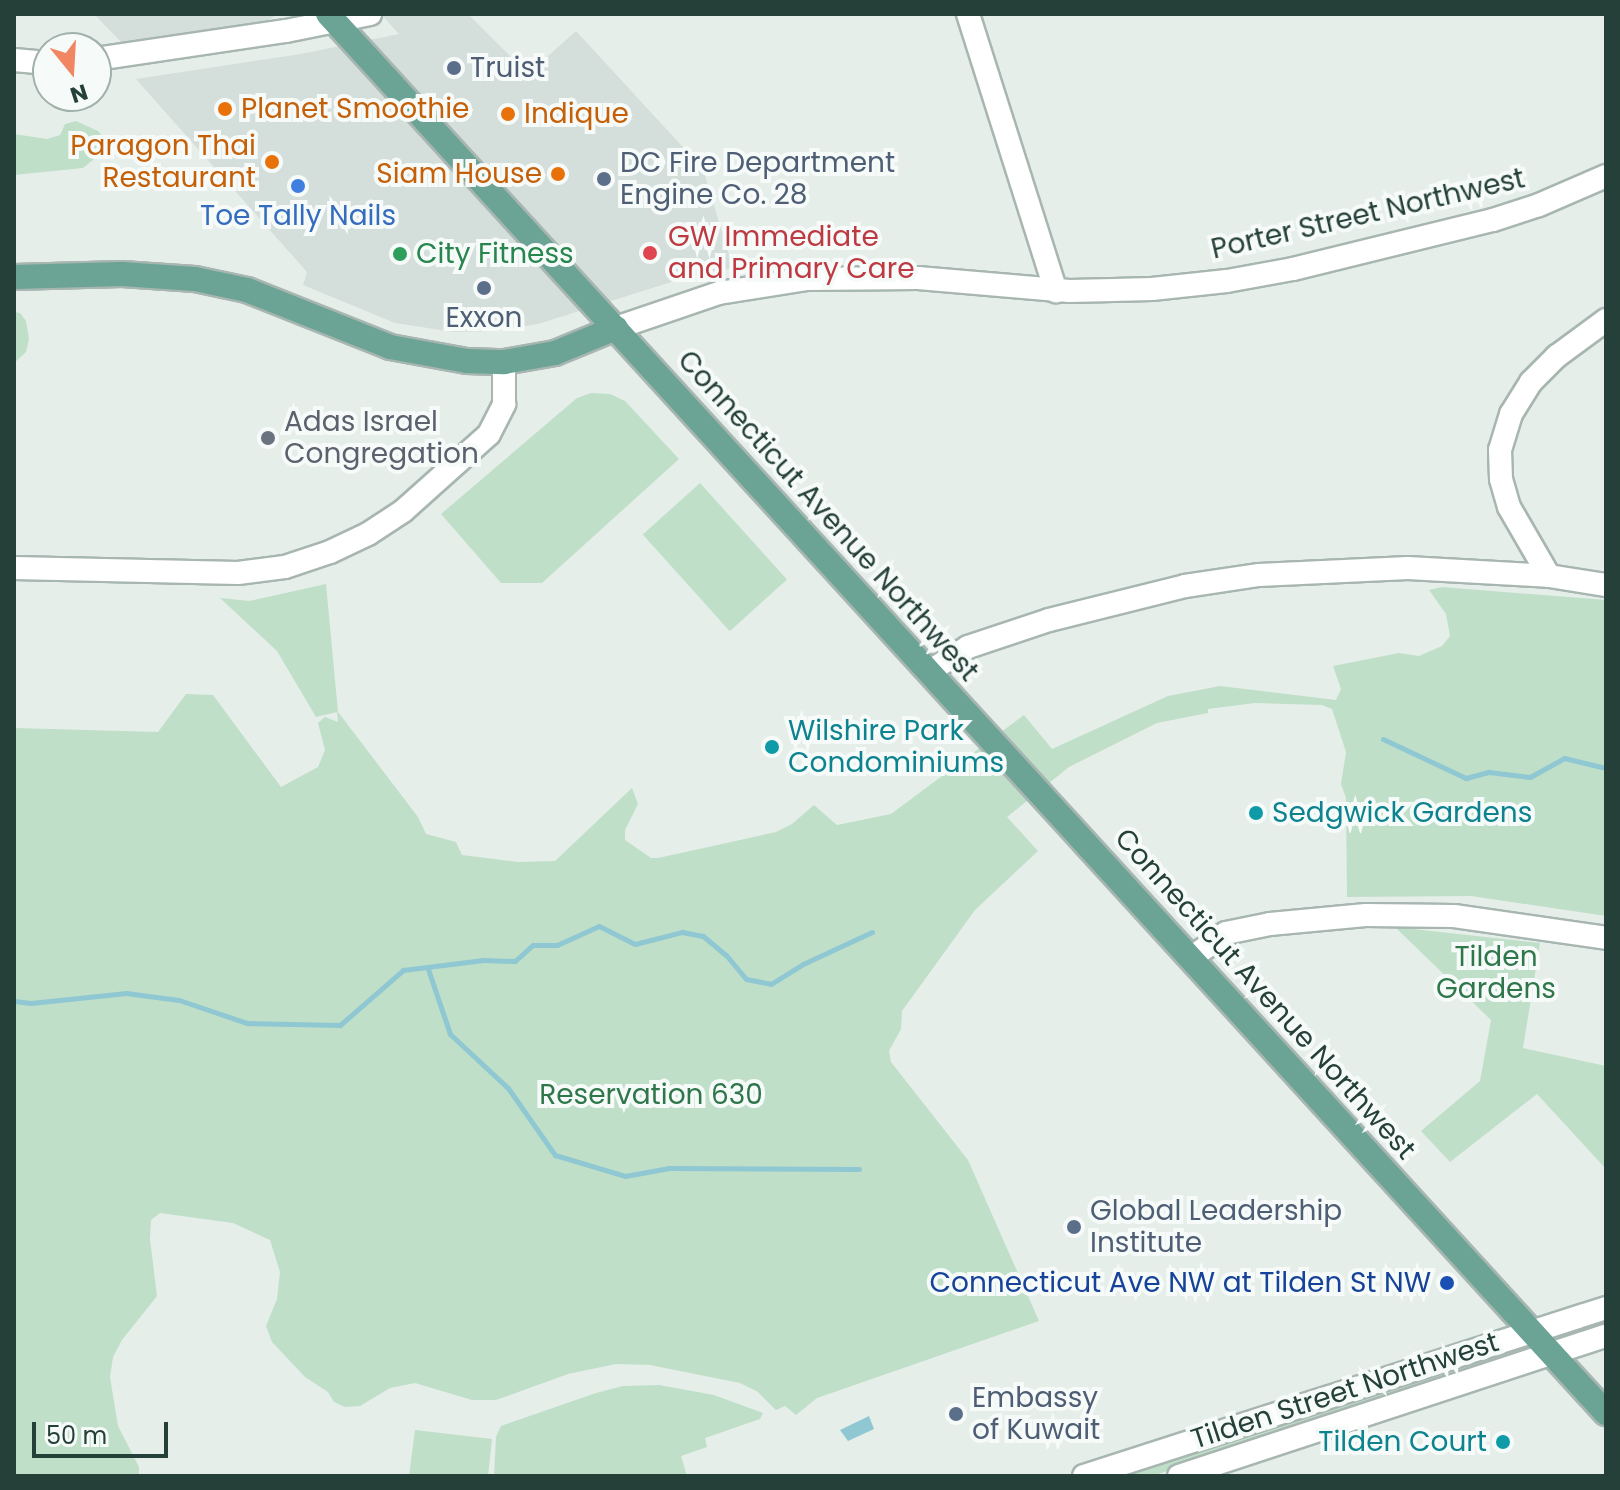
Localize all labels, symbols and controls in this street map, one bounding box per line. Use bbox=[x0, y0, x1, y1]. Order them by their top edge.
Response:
north arrow bbox=[32, 32, 112, 112]
place label: Truist bbox=[470, 51, 545, 85]
marker: Truist bbox=[445, 59, 463, 77]
text: N bbox=[66, 76, 92, 111]
place label: Planet Smoothie bbox=[241, 92, 469, 126]
place label: Indique bbox=[524, 97, 629, 131]
marker: Planet Smoothie bbox=[216, 100, 234, 118]
marker: Indique bbox=[499, 105, 517, 123]
place label: Paragon Thai Restaurant bbox=[70, 129, 256, 195]
place label: DC Fire Department Engine Co. 28 bbox=[620, 146, 895, 212]
marker: Paragon Thai Restaurant bbox=[263, 153, 281, 171]
place label: Siam House bbox=[376, 157, 542, 191]
street label: Porter Street Northwest bbox=[1208, 162, 1528, 266]
marker: Siam House bbox=[549, 165, 567, 183]
marker: DC Fire Department Engine Co. 28 bbox=[595, 170, 613, 188]
marker: Toe Tally Nails bbox=[289, 177, 307, 195]
place label: Toe Tally Nails bbox=[200, 199, 396, 233]
place label: GW Immediate and Primary Care bbox=[668, 220, 915, 286]
place label: City Fitness bbox=[416, 237, 574, 271]
marker: GW Immediate and Primary Care bbox=[639, 242, 661, 264]
marker: City Fitness bbox=[391, 245, 409, 263]
marker: Exxon bbox=[475, 279, 493, 297]
place label: Exxon bbox=[445, 301, 523, 335]
street label: Connecticut Avenue Northwest bbox=[671, 344, 985, 688]
place label: Adas Israel Congregation bbox=[284, 405, 479, 471]
marker: Adas Israel Congregation bbox=[259, 429, 277, 447]
place label: Wilshire Park Condominiums bbox=[788, 714, 1004, 780]
marker: Wilshire Park Condominiums bbox=[763, 738, 781, 756]
place label: Sedgwick Gardens bbox=[1272, 796, 1532, 830]
marker: Sedgwick Gardens bbox=[1247, 804, 1265, 822]
street label: Connecticut Avenue Northwest bbox=[1108, 822, 1422, 1166]
park label: Tilden Gardens bbox=[1436, 940, 1556, 1006]
park label: Reservation 630 bbox=[539, 1078, 763, 1112]
place label: Global Leadership Institute bbox=[1090, 1194, 1342, 1260]
marker: Global Leadership Institute bbox=[1065, 1218, 1083, 1236]
place label: Connecticut Ave NW at Tilden St NW bbox=[929, 1266, 1431, 1300]
marker: Connecticut Ave NW at Tilden St NW bbox=[1438, 1274, 1456, 1292]
street label: Tilden Street Northwest bbox=[1187, 1325, 1503, 1457]
place label: Embassy of Kuwait bbox=[972, 1381, 1100, 1447]
marker: Embassy of Kuwait bbox=[947, 1405, 965, 1423]
scale bar bbox=[36, 1406, 172, 1456]
text: 50 m bbox=[46, 1419, 107, 1452]
place label: Tilden Court bbox=[1318, 1425, 1487, 1459]
marker: Tilden Court bbox=[1494, 1433, 1512, 1451]

